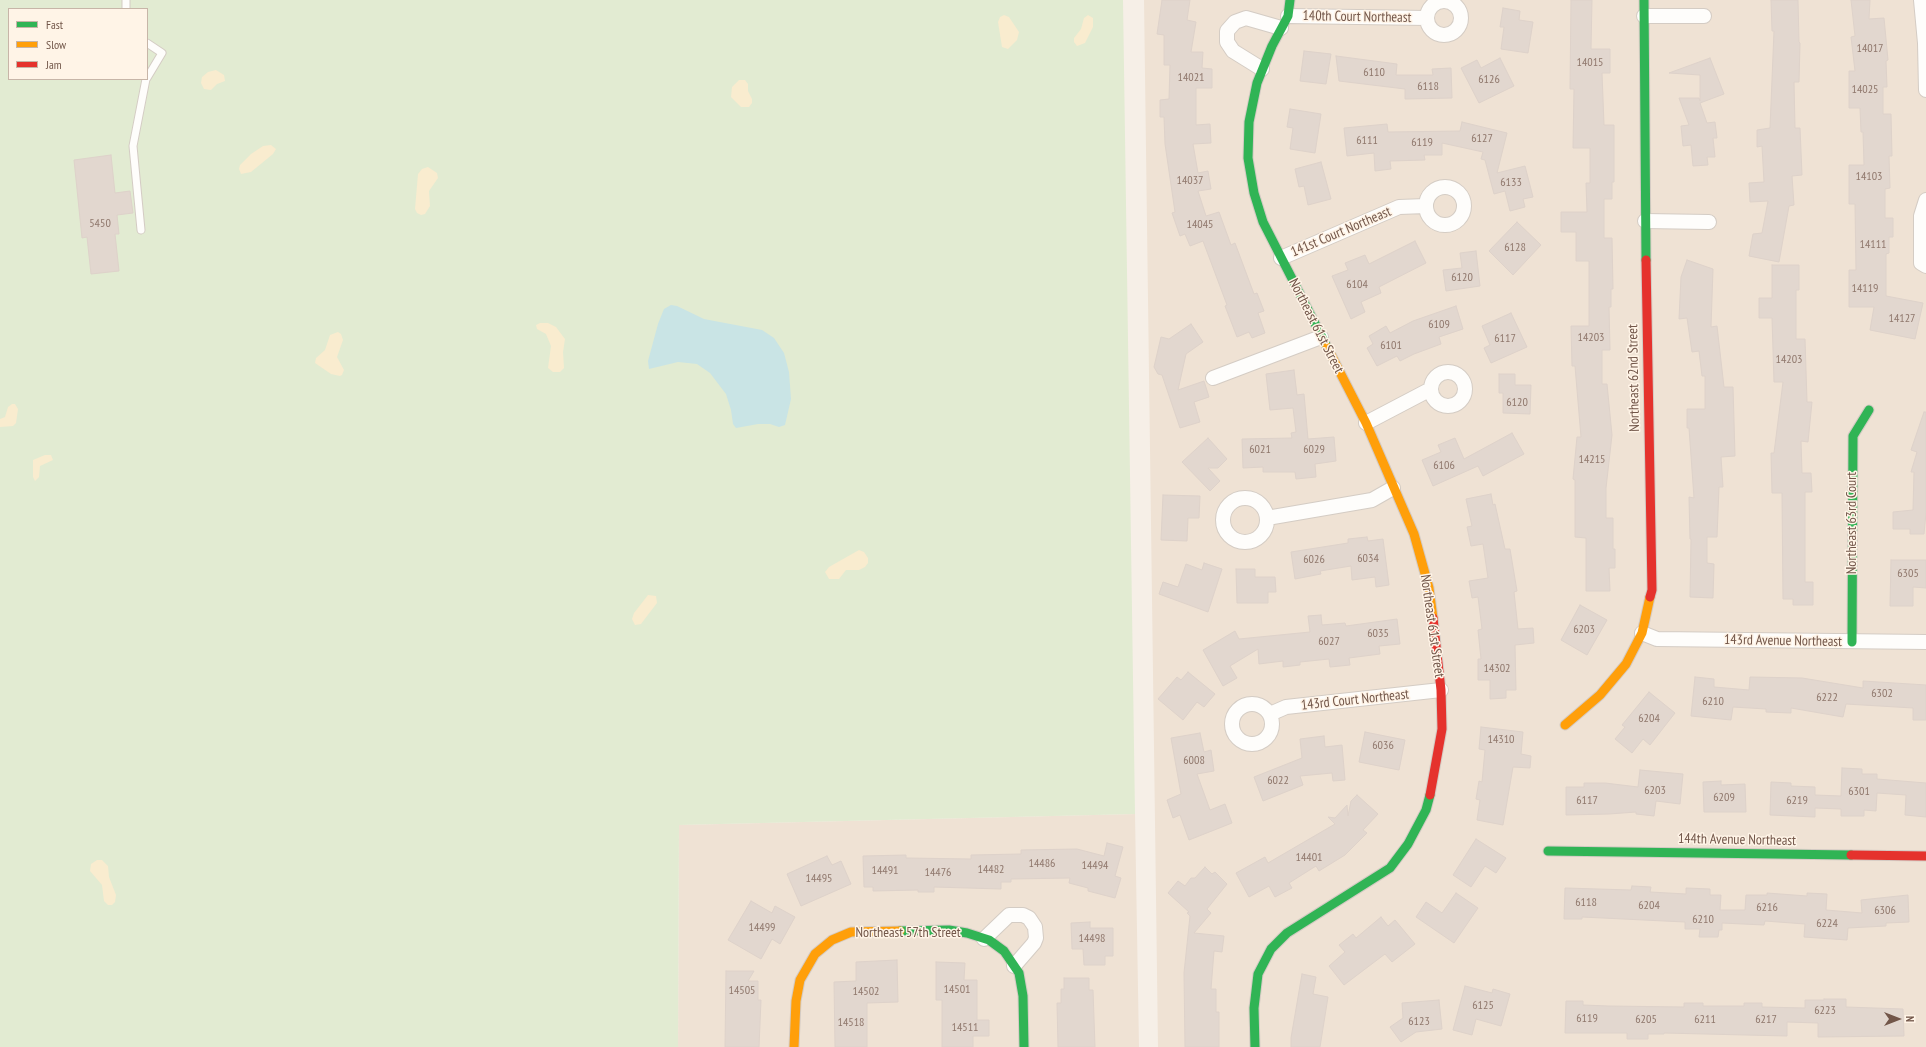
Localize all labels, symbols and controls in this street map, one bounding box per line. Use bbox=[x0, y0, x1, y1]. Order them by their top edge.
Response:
legend bbox=[8, 8, 148, 80]
street label: 140th Court Northeast bbox=[1302, 8, 1412, 26]
text: Fast bbox=[46, 17, 63, 32]
text: Slow bbox=[46, 37, 66, 52]
house number: 14017 bbox=[1857, 42, 1883, 56]
house number: 14015 bbox=[1577, 56, 1603, 70]
text: Jam bbox=[46, 57, 62, 72]
house number: 6110 bbox=[1363, 66, 1385, 80]
house number: 14021 bbox=[1178, 71, 1204, 85]
house number: 6126 bbox=[1478, 73, 1500, 87]
house number: 6118 bbox=[1417, 80, 1439, 94]
house number: 14025 bbox=[1852, 83, 1878, 97]
house number: 6127 bbox=[1471, 132, 1493, 146]
house number: 6111 bbox=[1356, 134, 1378, 148]
house number: 6119 bbox=[1411, 136, 1433, 150]
house number: 14103 bbox=[1856, 170, 1882, 184]
house number: 14037 bbox=[1177, 174, 1203, 188]
house number: 6133 bbox=[1500, 176, 1522, 190]
street label: 141st Court Northeast bbox=[1288, 203, 1394, 261]
house number: 5450 bbox=[89, 217, 111, 231]
house number: 14045 bbox=[1187, 218, 1213, 232]
house number: 14111 bbox=[1860, 238, 1886, 252]
house number: 6128 bbox=[1504, 241, 1526, 255]
house number: 6120 bbox=[1451, 271, 1473, 285]
street label: Northeast 61st Street bbox=[1285, 276, 1347, 376]
house number: 6104 bbox=[1346, 278, 1368, 292]
house number: 14119 bbox=[1852, 282, 1878, 296]
house number: 14127 bbox=[1889, 312, 1915, 326]
house number: 6109 bbox=[1428, 318, 1450, 332]
street label: Northeast 62nd Street bbox=[1625, 324, 1643, 432]
house number: 14203 bbox=[1578, 331, 1604, 345]
house number: 6117 bbox=[1494, 332, 1516, 346]
house number: 6101 bbox=[1380, 339, 1402, 353]
house number: 14203 bbox=[1776, 353, 1802, 367]
house number: 6120 bbox=[1506, 396, 1528, 410]
house number: 6021 bbox=[1249, 443, 1271, 457]
house number: 6029 bbox=[1303, 443, 1325, 457]
house number: 14215 bbox=[1579, 453, 1605, 467]
house number: 6106 bbox=[1433, 459, 1455, 473]
street label: Northeast 63rd Court bbox=[1844, 472, 1860, 574]
house number: 6034 bbox=[1357, 552, 1379, 566]
house number: 6026 bbox=[1303, 553, 1325, 567]
house number: 6305 bbox=[1897, 567, 1919, 581]
street label: Northeast 61st Street bbox=[1416, 573, 1448, 679]
house number: 6203 bbox=[1573, 623, 1595, 637]
house number: 6035 bbox=[1367, 627, 1389, 641]
street label: 143rd Avenue Northeast bbox=[1724, 632, 1842, 650]
house number: 6027 bbox=[1318, 635, 1340, 649]
house number: 14302 bbox=[1484, 662, 1510, 676]
street label: 143rd Court Northeast bbox=[1300, 686, 1410, 714]
house number: 6302 bbox=[1871, 687, 1893, 701]
house number: 6222 bbox=[1816, 691, 1838, 705]
house number: 6210 bbox=[1702, 695, 1724, 709]
house number: 6204 bbox=[1638, 712, 1660, 726]
house number: 14310 bbox=[1488, 733, 1514, 747]
house number: 6036 bbox=[1372, 739, 1394, 753]
house number: 6008 bbox=[1183, 754, 1205, 768]
house number: 6022 bbox=[1267, 774, 1289, 788]
house number: 6203 bbox=[1644, 784, 1666, 798]
house number: 6301 bbox=[1848, 785, 1870, 799]
house number: 6209 bbox=[1713, 791, 1735, 805]
house number: 6117 bbox=[1576, 794, 1598, 808]
house number: 6219 bbox=[1786, 794, 1808, 808]
street label: 144th Avenue Northeast bbox=[1678, 831, 1796, 849]
house number: 14401 bbox=[1296, 851, 1322, 865]
house number: 14486 bbox=[1029, 857, 1055, 871]
house number: 14494 bbox=[1082, 859, 1108, 873]
house number: 14482 bbox=[978, 863, 1004, 877]
house number: 14491 bbox=[872, 864, 898, 878]
house number: 14476 bbox=[925, 866, 951, 880]
house number: 14495 bbox=[806, 872, 832, 886]
house number: 6118 bbox=[1575, 896, 1597, 910]
house number: 6204 bbox=[1638, 899, 1660, 913]
house number: 6216 bbox=[1756, 901, 1778, 915]
house number: 6306 bbox=[1874, 904, 1896, 918]
house number: 6210 bbox=[1692, 913, 1714, 927]
house number: 6224 bbox=[1816, 917, 1838, 931]
house number: 14499 bbox=[749, 921, 775, 935]
street label: Northeast 57th Street bbox=[855, 925, 961, 941]
house number: 14498 bbox=[1079, 932, 1105, 946]
house number: 14501 bbox=[944, 983, 970, 997]
house number: 14505 bbox=[729, 984, 755, 998]
house number: 14502 bbox=[853, 985, 879, 999]
house number: 6125 bbox=[1472, 999, 1494, 1013]
north arrow bbox=[1878, 999, 1918, 1039]
house number: 6223 bbox=[1814, 1004, 1836, 1018]
house number: 6119 bbox=[1576, 1012, 1598, 1026]
house number: 6205 bbox=[1635, 1013, 1657, 1027]
house number: 6211 bbox=[1694, 1013, 1716, 1027]
house number: 6217 bbox=[1755, 1013, 1777, 1027]
house number: 6123 bbox=[1408, 1015, 1430, 1029]
house number: 14518 bbox=[838, 1016, 864, 1030]
text: N bbox=[1903, 1016, 1917, 1022]
house number: 14511 bbox=[952, 1021, 978, 1035]

